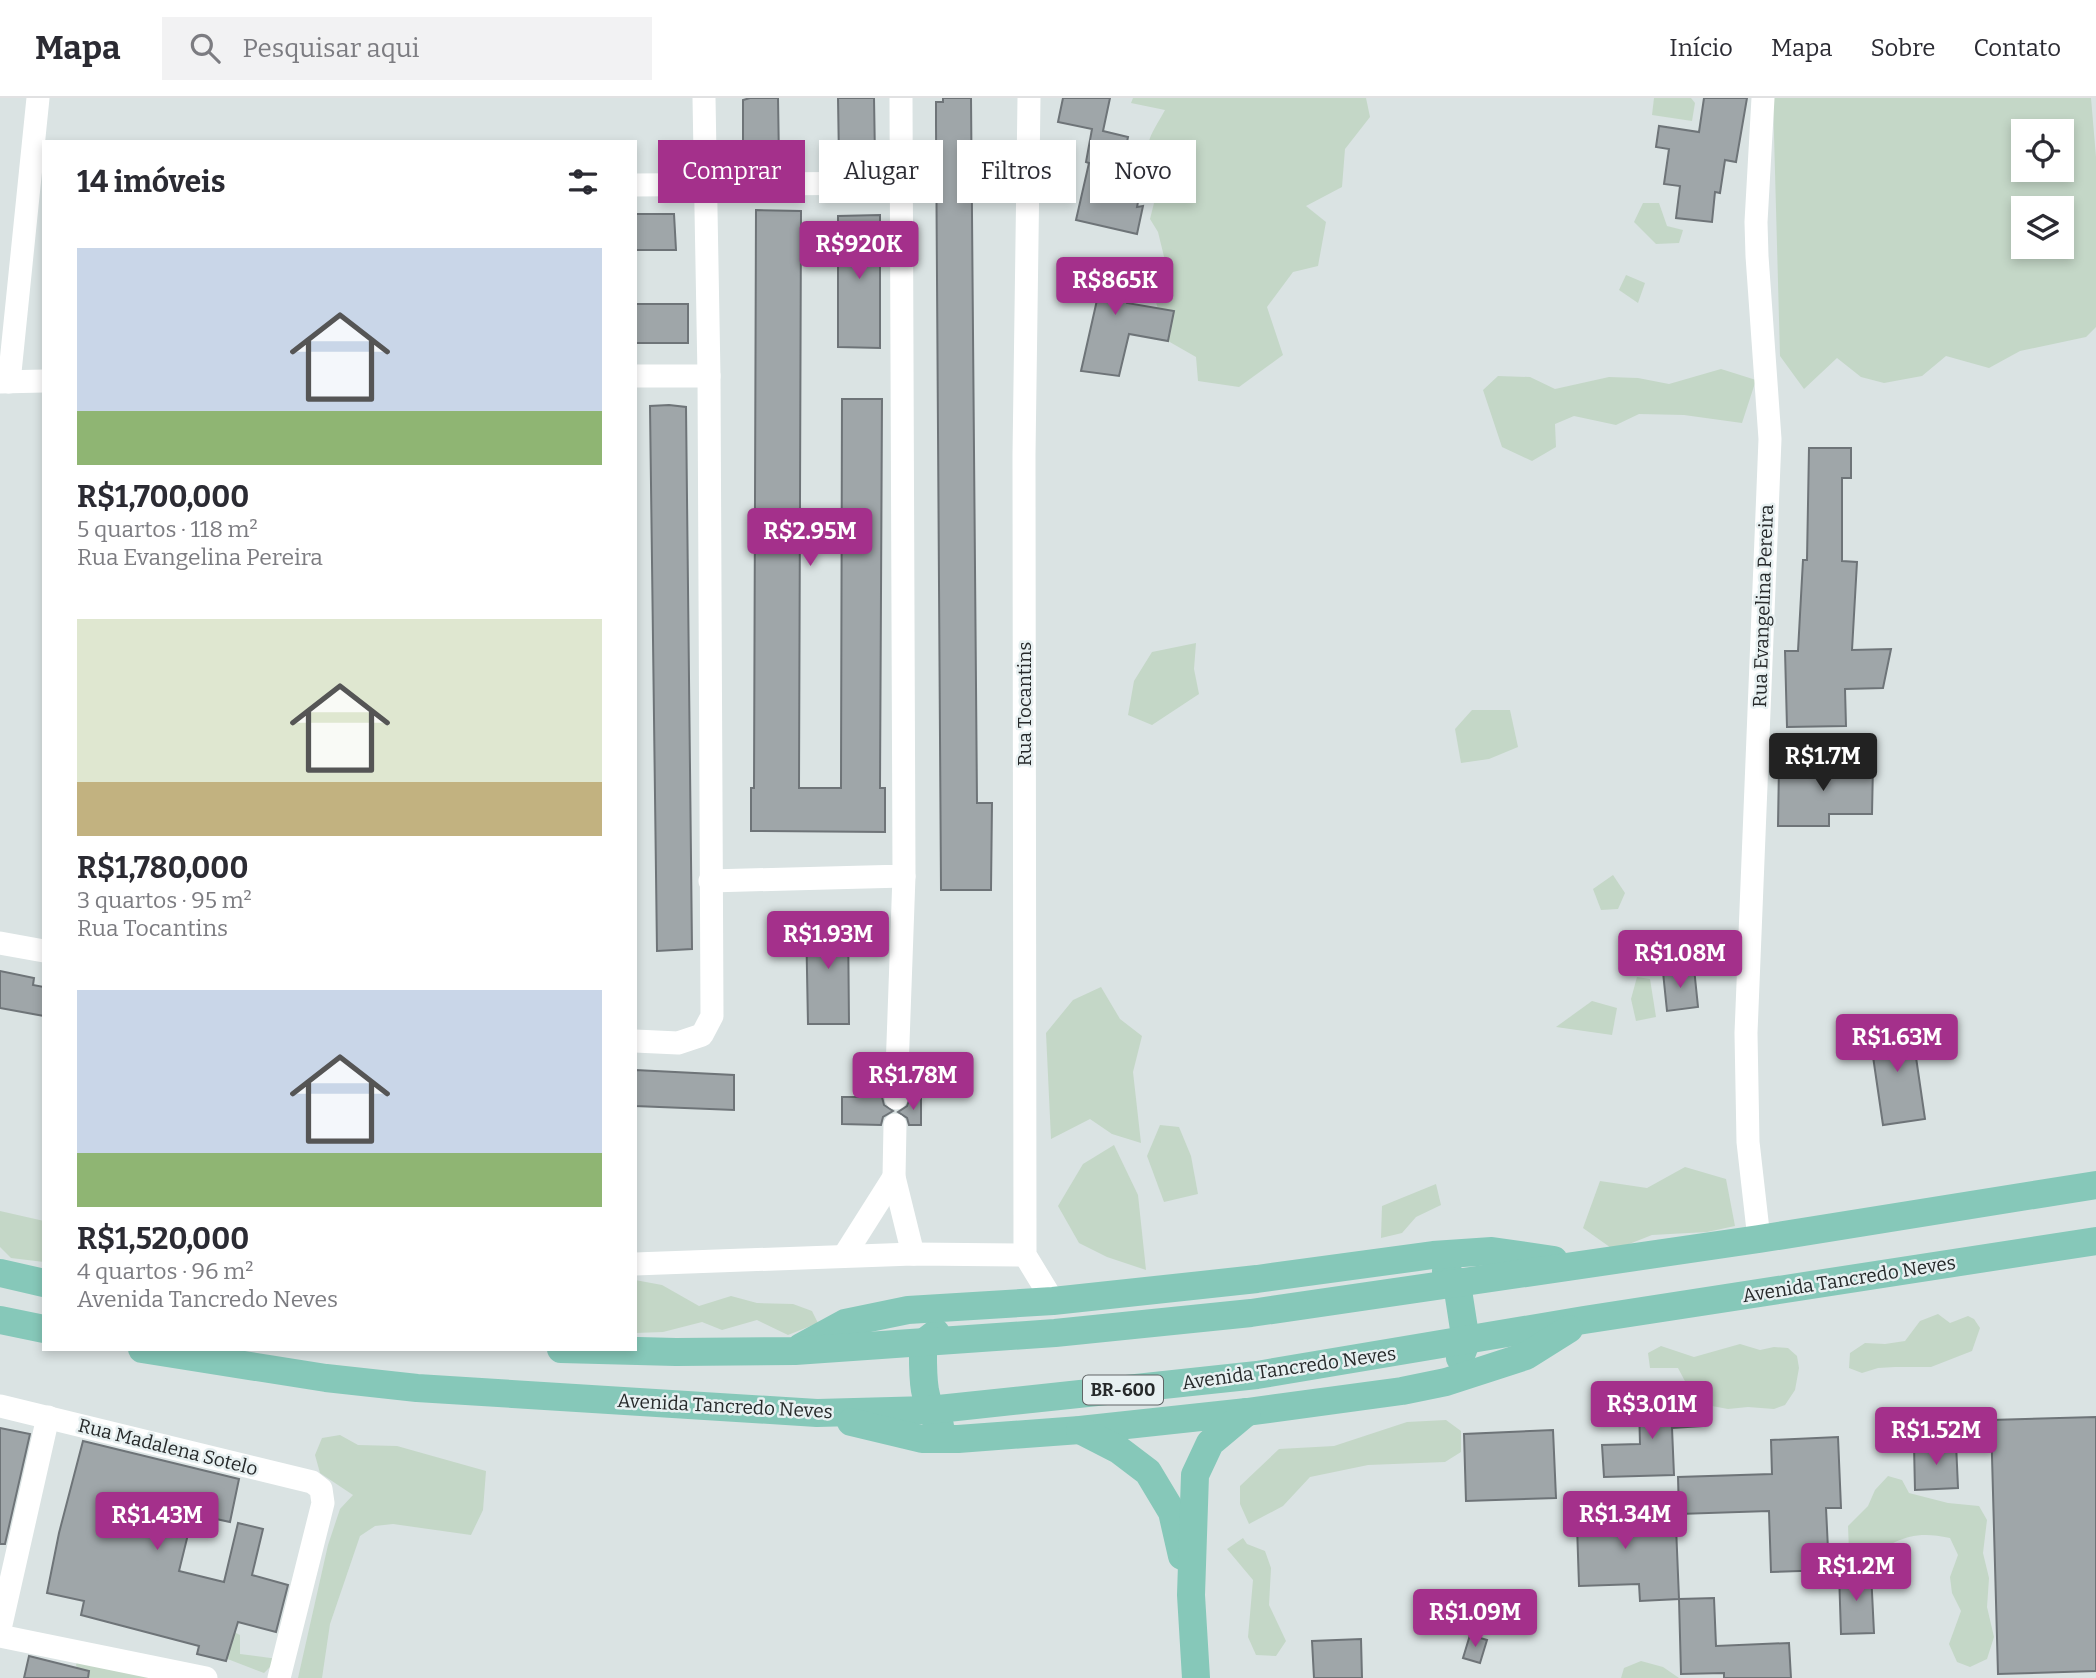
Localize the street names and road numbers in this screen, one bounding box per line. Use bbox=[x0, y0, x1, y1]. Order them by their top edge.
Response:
street label: Rua Evangelina Pereira bbox=[1748, 503, 1778, 708]
street label: Rua Tocantins bbox=[1013, 642, 1036, 766]
street label: Avenida Tancredo Neves bbox=[1741, 1251, 1957, 1307]
street label: Avenida Tancredo Neves bbox=[1181, 1342, 1397, 1394]
road number: BR-600 bbox=[1083, 1376, 1163, 1405]
street label: Avenida Tancredo Neves bbox=[617, 1389, 833, 1423]
street label: Rua Madalena Sotelo bbox=[76, 1414, 260, 1480]

